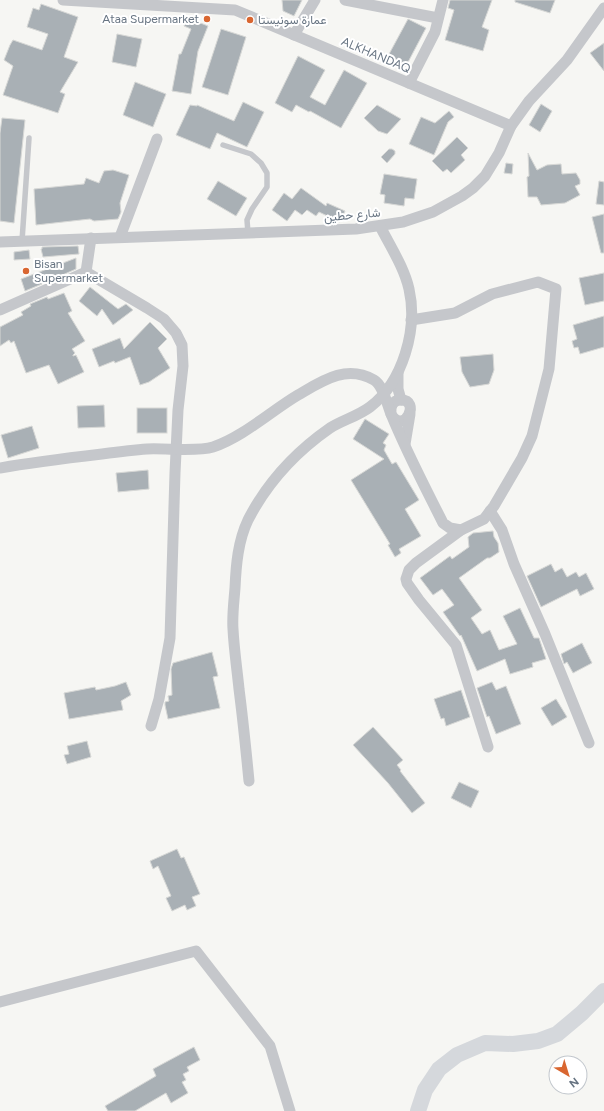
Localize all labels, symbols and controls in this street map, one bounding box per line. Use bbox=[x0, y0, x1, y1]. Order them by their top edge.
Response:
place label: Ataa Supermarket bbox=[102, 12, 199, 26]
place label: عمارة سونيستا bbox=[258, 13, 326, 28]
marker: Ataa Supermarket bbox=[202, 14, 212, 24]
marker: عمارة سونيستا bbox=[245, 15, 255, 25]
street label: ALKHANDAQ bbox=[339, 34, 413, 76]
street label: شارع حطين bbox=[323, 206, 381, 226]
place label: Bisan Supermarket bbox=[34, 257, 103, 285]
marker: Bisan Supermarket bbox=[21, 266, 31, 276]
north arrow bbox=[548, 1055, 588, 1095]
text: N bbox=[566, 1075, 581, 1090]

